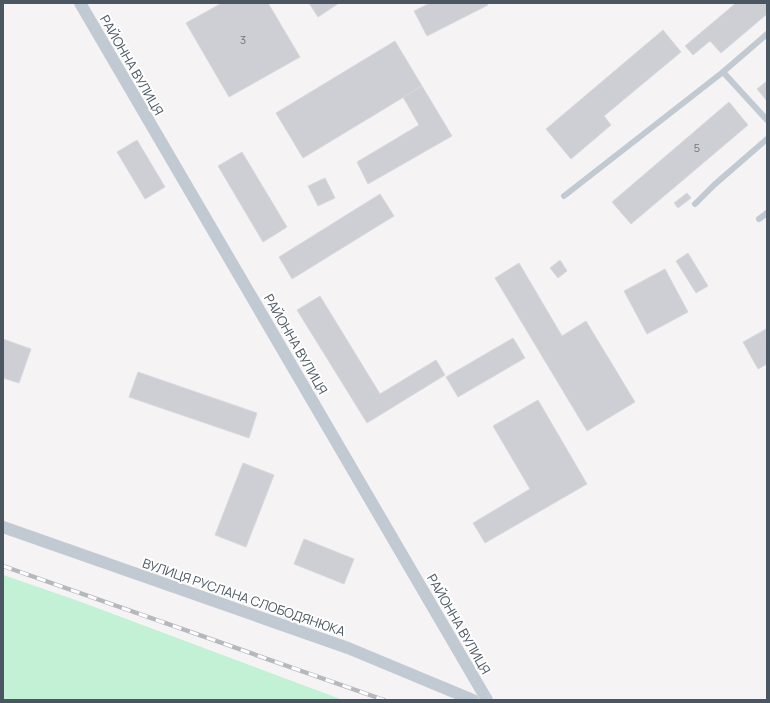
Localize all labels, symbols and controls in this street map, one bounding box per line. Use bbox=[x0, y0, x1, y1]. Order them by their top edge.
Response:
street label: РАЙОННА ВУЛИЦЯ bbox=[96, 12, 168, 118]
house number: 3 bbox=[240, 32, 246, 47]
house number: 5 bbox=[694, 140, 700, 155]
street label: РАЙОННА ВУЛИЦЯ bbox=[260, 291, 332, 397]
street label: ВУЛИЦЯ РУСЛАНА СЛОБОДЯНЮКА bbox=[140, 554, 348, 640]
street label: РАЙОННА ВУЛИЦЯ bbox=[423, 571, 495, 677]

